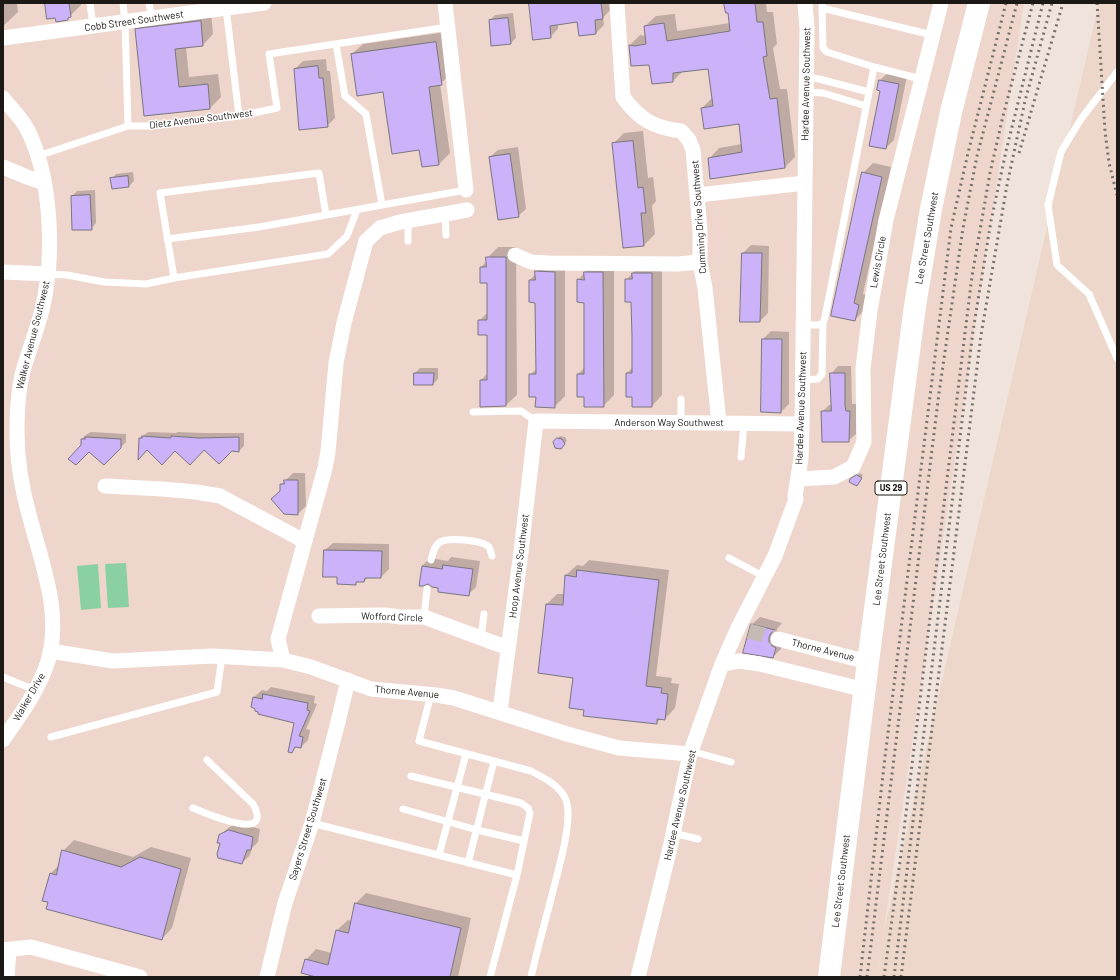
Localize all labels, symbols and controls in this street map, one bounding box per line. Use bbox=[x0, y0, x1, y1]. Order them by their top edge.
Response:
street label: Cobb Street Southwest bbox=[84, 8, 184, 34]
street label: Hardee Avenue Southwest bbox=[799, 27, 813, 141]
street label: Dietz Avenue Southwest bbox=[149, 107, 253, 131]
street label: Cumming Drive Southwest bbox=[689, 160, 709, 274]
street label: Lee Street Southwest bbox=[913, 191, 941, 285]
street label: Lewis Circle bbox=[868, 235, 888, 289]
street label: Walker Avenue Southwest bbox=[14, 279, 52, 391]
street label: Hardee Avenue Southwest bbox=[793, 351, 809, 465]
street label: Anderson Way Southwest bbox=[614, 417, 724, 429]
road number: US 29 bbox=[875, 481, 907, 495]
street label: Lee Street Southwest bbox=[870, 512, 894, 606]
street label: Hoop Avenue Southwest bbox=[507, 513, 531, 619]
street label: Wofford Circle bbox=[361, 610, 423, 624]
street label: Thorne Avenue bbox=[790, 636, 856, 664]
street label: Walker Drive bbox=[10, 671, 48, 723]
street label: Thorne Avenue bbox=[374, 683, 440, 701]
street label: Hardee Avenue Southwest bbox=[661, 748, 699, 862]
street label: Sayers Street Southwest bbox=[287, 776, 329, 882]
street label: Lee Street Southwest bbox=[829, 834, 853, 928]

